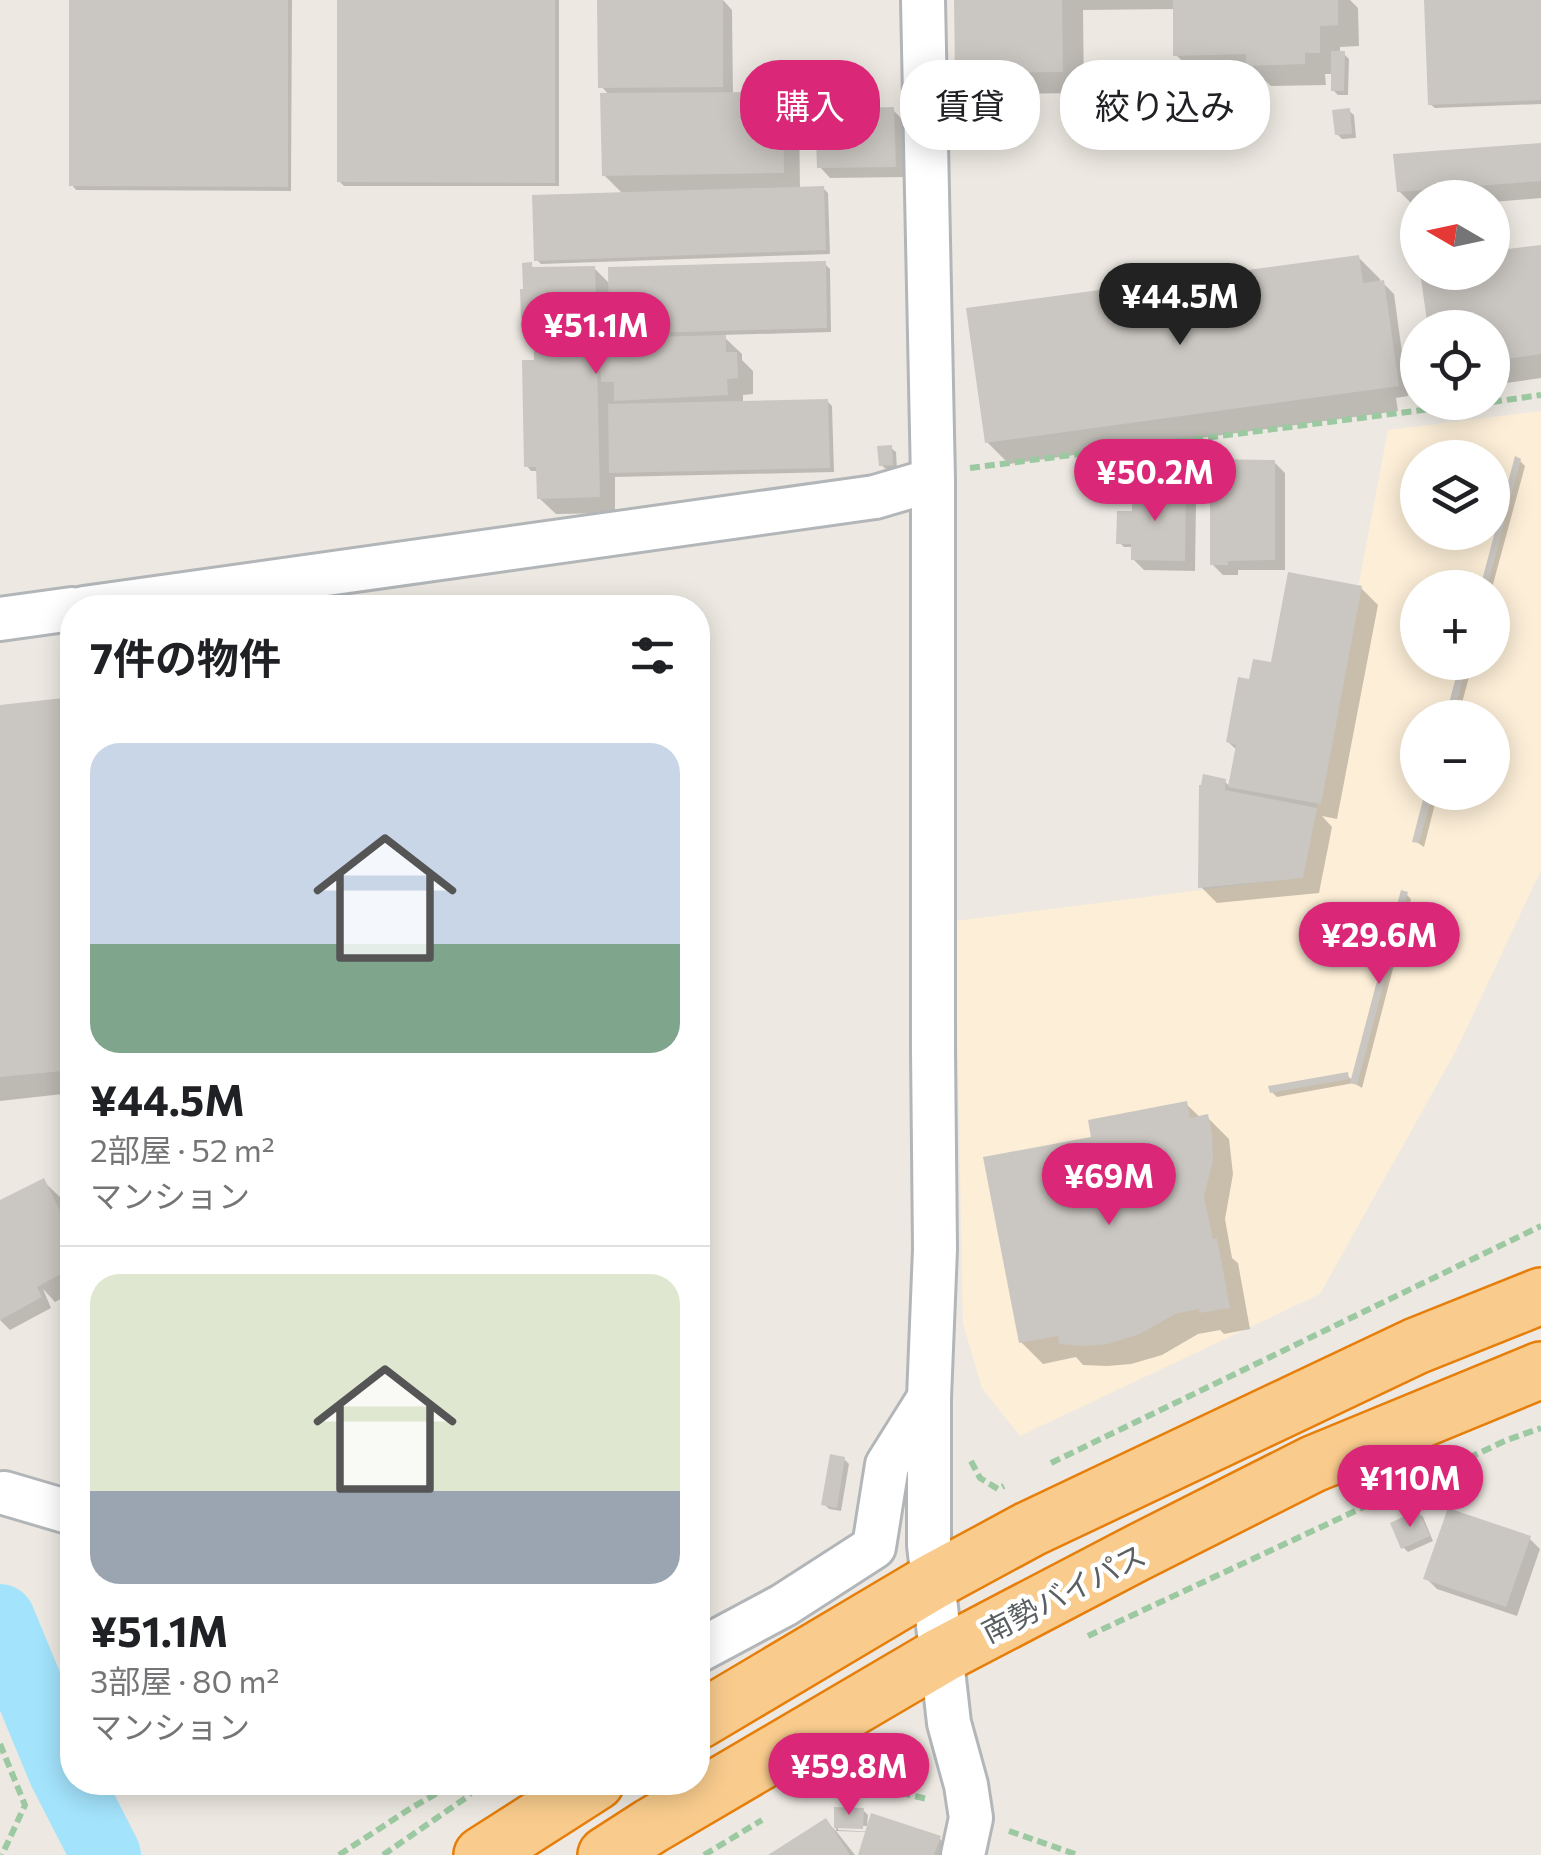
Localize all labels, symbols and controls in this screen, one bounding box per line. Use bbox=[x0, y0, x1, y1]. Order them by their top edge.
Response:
chip: 購入 bbox=[740, 60, 880, 150]
chip: 賃貸 bbox=[900, 60, 1040, 150]
chip: 絞り込み bbox=[1060, 60, 1270, 150]
north arrow bbox=[1400, 180, 1510, 290]
map controls bbox=[1400, 180, 1510, 810]
pin: ¥44.5M bbox=[1099, 263, 1261, 348]
text: ¥44.5M bbox=[1121, 275, 1239, 315]
pin: ¥51.1M bbox=[515, 292, 677, 377]
text: ¥51.1M bbox=[543, 304, 649, 344]
button: locate bbox=[1400, 310, 1510, 420]
pin: ¥50.2M bbox=[1074, 439, 1236, 524]
button: layers bbox=[1400, 440, 1510, 550]
text: ¥50.2M bbox=[1096, 451, 1214, 491]
button: + bbox=[1400, 570, 1510, 680]
icon: filters bbox=[625, 628, 680, 683]
text: 7件の物件 bbox=[90, 631, 281, 683]
button: − bbox=[1400, 700, 1510, 810]
icon: home bbox=[295, 808, 475, 988]
pin: ¥29.6M bbox=[1298, 902, 1460, 987]
text: ¥29.6M bbox=[1321, 914, 1437, 954]
text: ¥44.5M bbox=[90, 1073, 245, 1125]
text: 2部屋 · 52 m² bbox=[90, 1129, 275, 1169]
pin: ¥69M bbox=[1050, 1143, 1168, 1228]
text: ¥69M bbox=[1064, 1155, 1154, 1195]
text: マンション bbox=[90, 1175, 250, 1215]
icon: home bbox=[295, 1339, 475, 1519]
pin: ¥110M bbox=[1340, 1445, 1480, 1530]
text: ¥110M bbox=[1359, 1457, 1461, 1497]
street label: 南勢バイパス bbox=[975, 1535, 1151, 1649]
text: ¥51.1M bbox=[90, 1604, 228, 1656]
text: 3部屋 · 80 m² bbox=[90, 1660, 279, 1700]
text: マンション bbox=[90, 1706, 250, 1746]
pin: ¥59.8M bbox=[768, 1733, 930, 1818]
text: ¥59.8M bbox=[790, 1745, 908, 1785]

